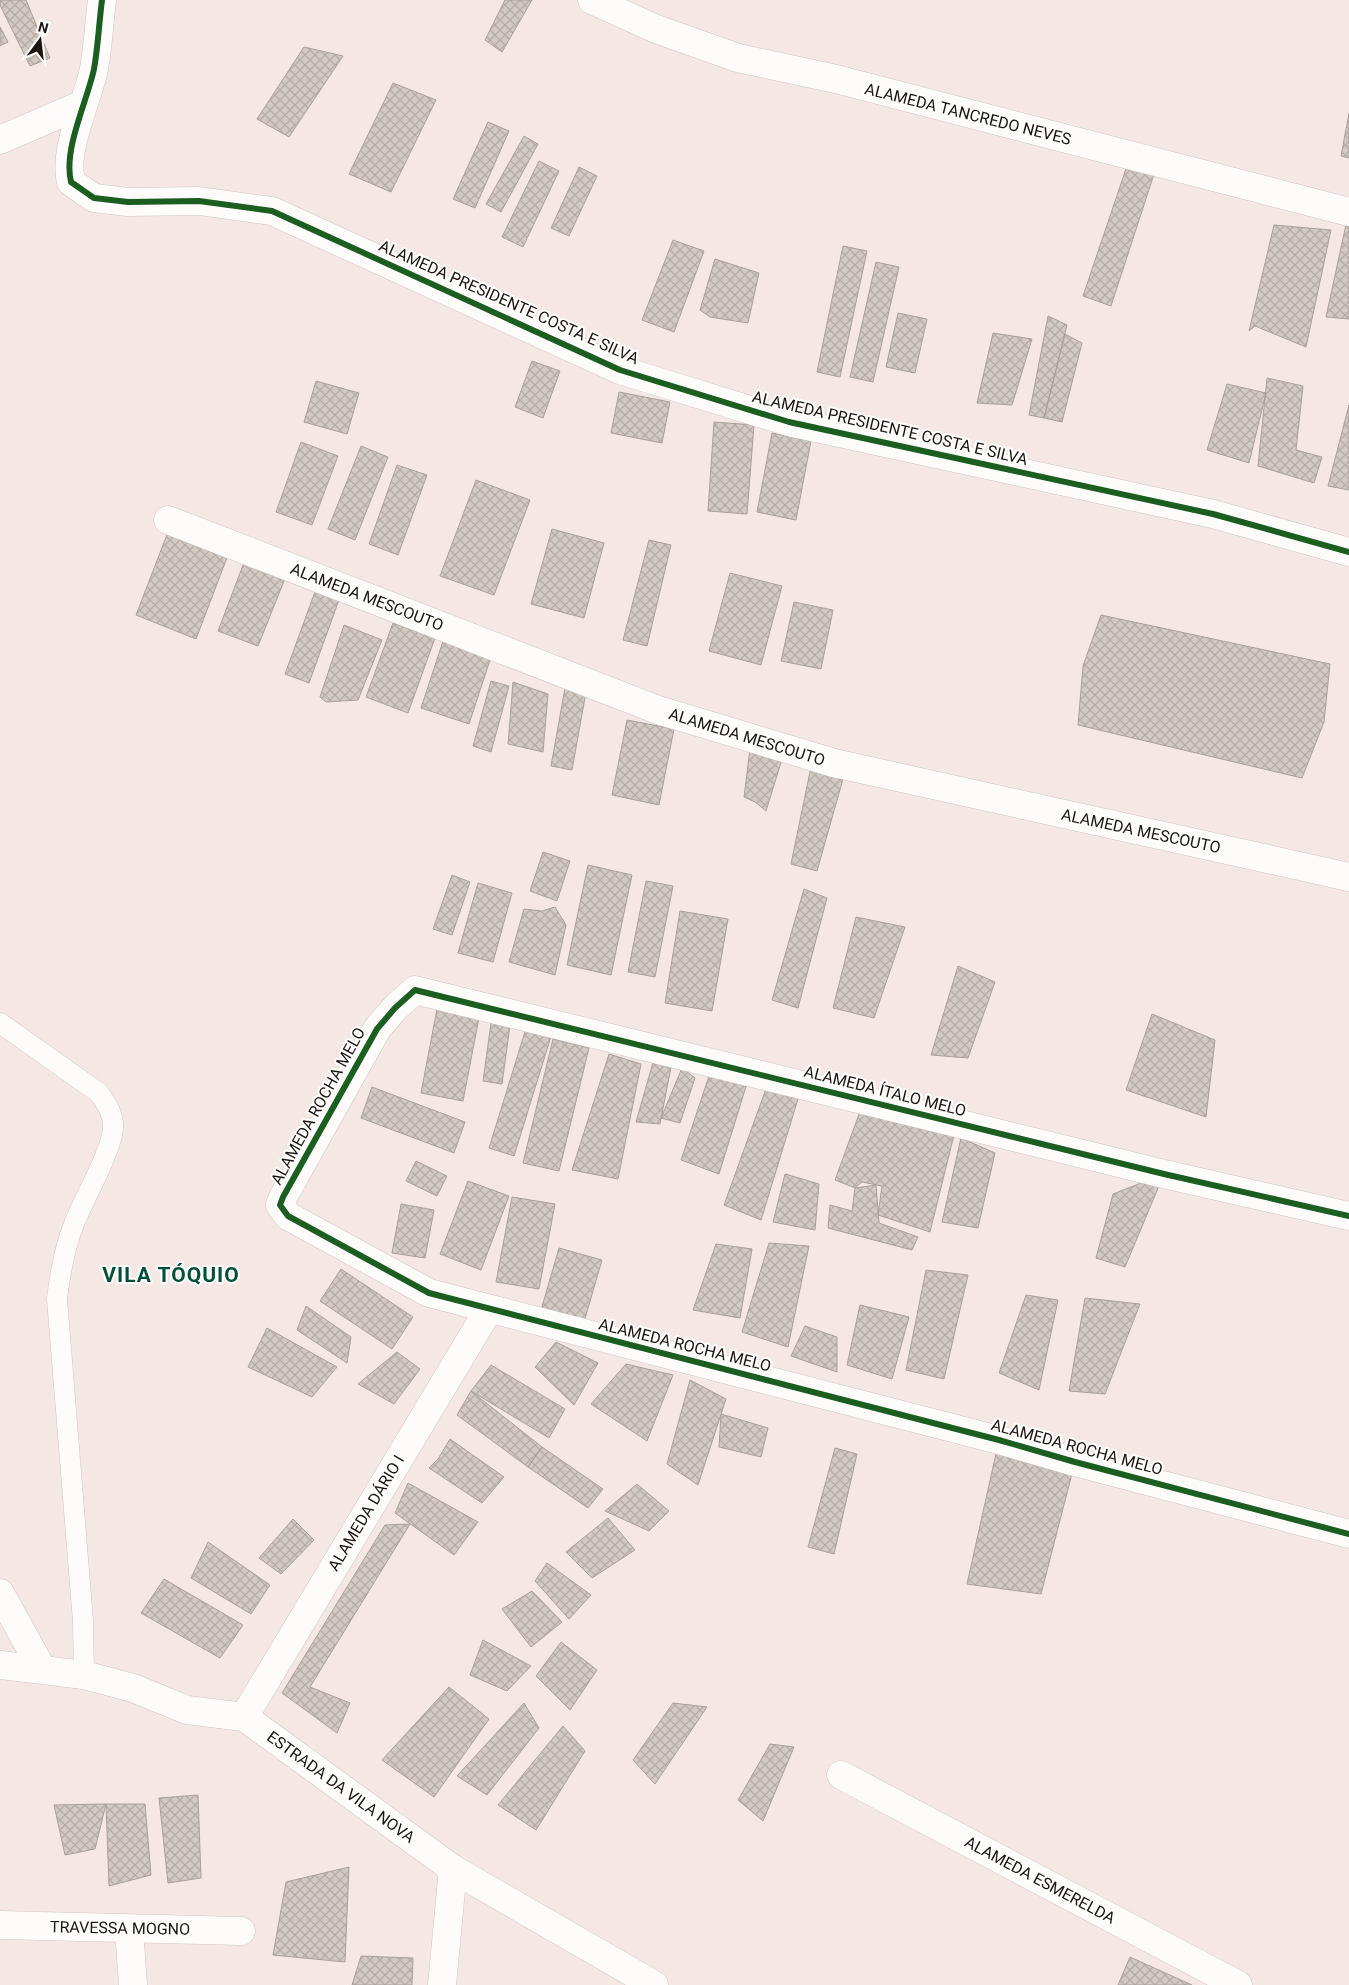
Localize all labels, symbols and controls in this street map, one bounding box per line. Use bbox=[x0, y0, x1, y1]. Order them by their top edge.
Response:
north arrow bbox=[15, 15, 65, 65]
text: N bbox=[37, 18, 50, 36]
street label: ALAMEDA TANCREDO NEVES bbox=[863, 79, 1073, 149]
street label: ALAMEDA PRESIDENTE COSTA E SILVA bbox=[376, 236, 642, 368]
street label: ALAMEDA PRESIDENTE COSTA E SILVA bbox=[750, 387, 1030, 469]
street label: ALAMEDA MESCOUTO bbox=[288, 559, 446, 635]
street label: ALAMEDA MESCOUTO bbox=[667, 704, 827, 770]
street label: ALAMEDA MESCOUTO bbox=[1060, 805, 1222, 857]
street label: ALAMEDA ROCHA MELO bbox=[267, 1024, 369, 1188]
street label: ALAMEDA ÍTALO MELO bbox=[802, 1062, 968, 1120]
district label: VILA TÓQUIO bbox=[102, 1263, 240, 1287]
street label: ALAMEDA ROCHA MELO bbox=[597, 1314, 773, 1376]
street label: ALAMEDA ROCHA MELO bbox=[989, 1415, 1165, 1479]
street label: ALAMEDA DÁRIO I bbox=[324, 1452, 408, 1574]
street label: ESTRADA DA VILA NOVA bbox=[263, 1727, 419, 1847]
street label: ALAMEDA ESMERELDA bbox=[962, 1832, 1119, 1928]
street label: TRAVESSA MOGNO bbox=[50, 1917, 190, 1939]

